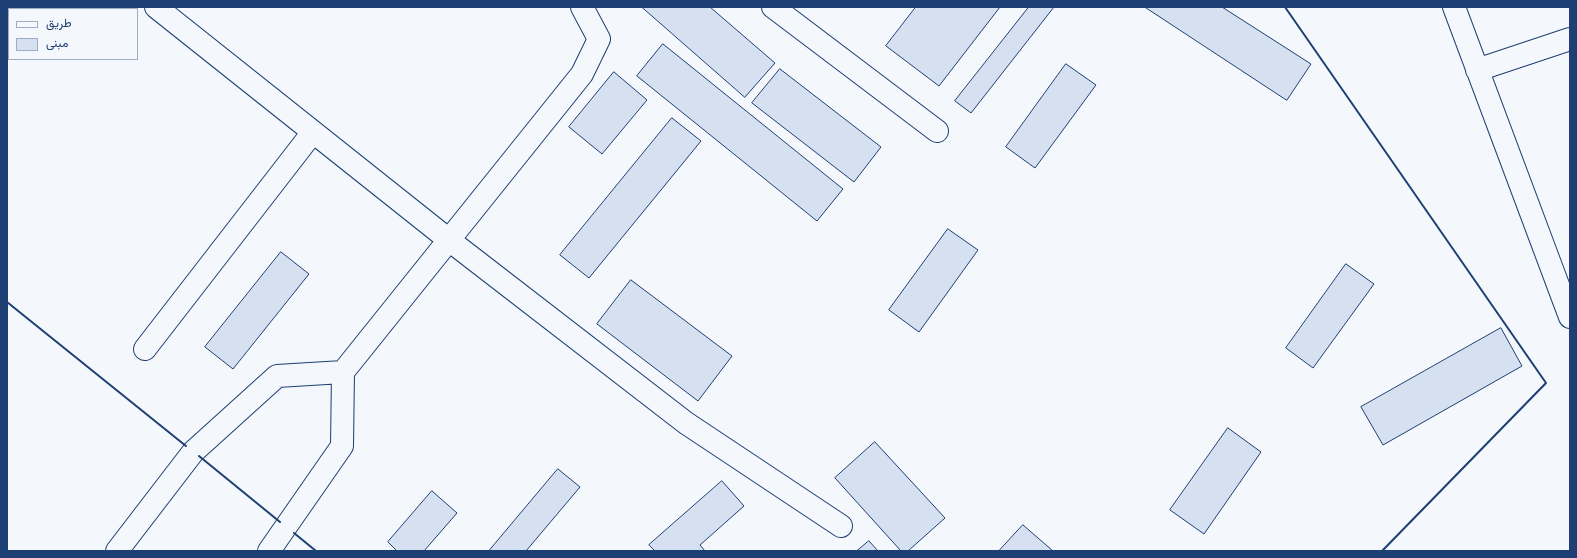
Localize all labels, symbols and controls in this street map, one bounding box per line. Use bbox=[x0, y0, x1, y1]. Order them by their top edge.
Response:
legend bbox=[8, 8, 138, 60]
text: طريق bbox=[46, 16, 71, 30]
text: مبنى bbox=[46, 36, 68, 50]

